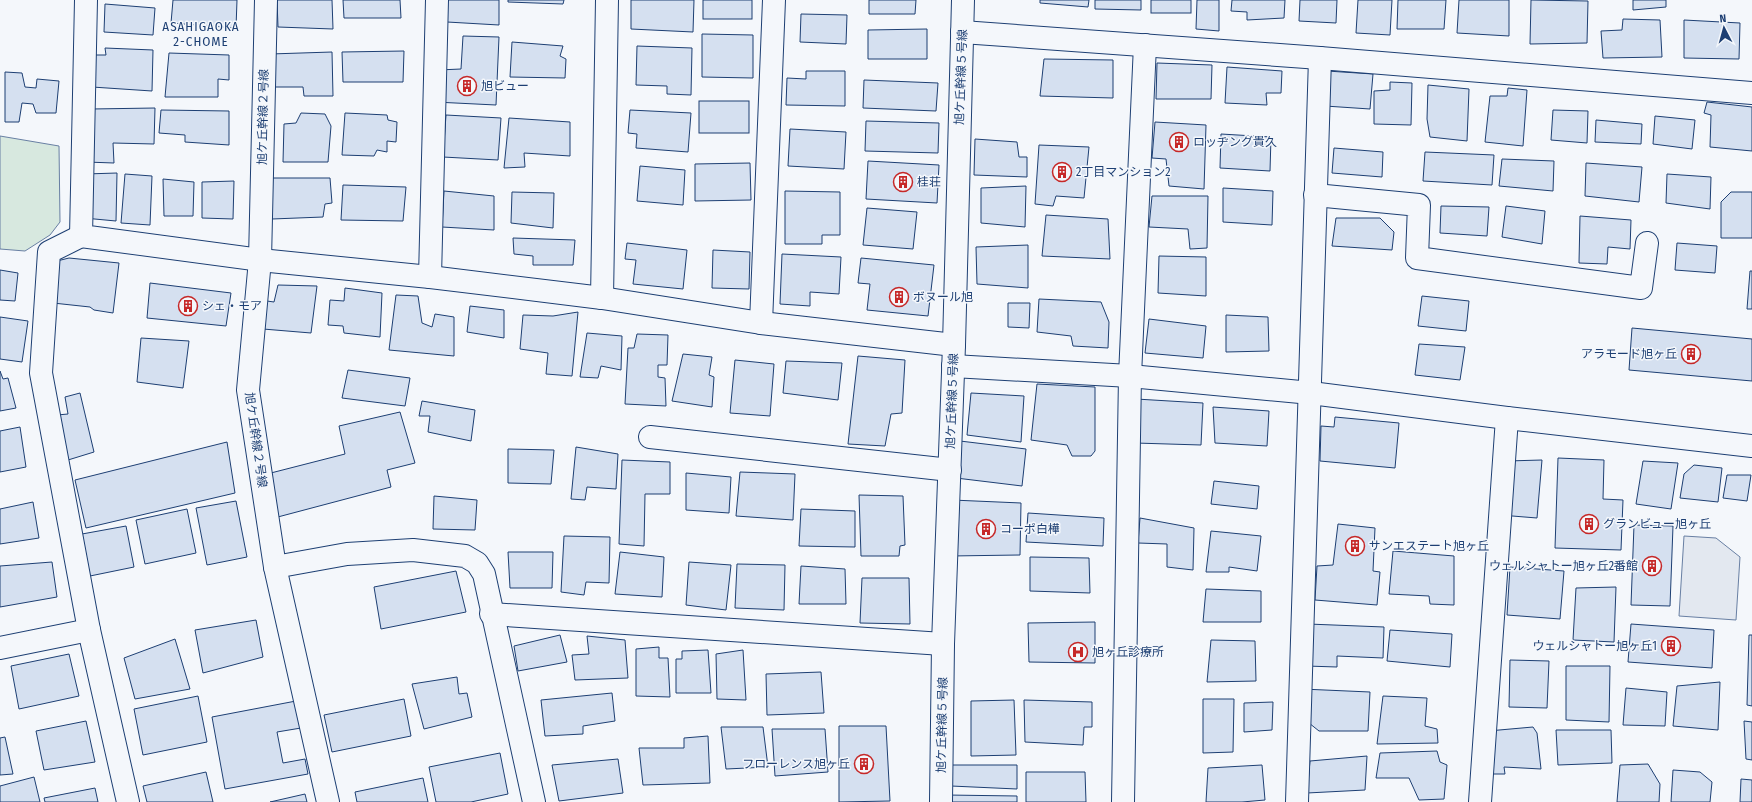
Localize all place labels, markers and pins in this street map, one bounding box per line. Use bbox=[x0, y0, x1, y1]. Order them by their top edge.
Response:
building icon: 旭ビュー bbox=[456, 75, 478, 97]
place label: 旭ビュー bbox=[481, 79, 529, 93]
building icon: ロッヂング貴久 bbox=[1168, 131, 1190, 153]
place label: ロッヂング貴久 bbox=[1193, 135, 1277, 149]
building icon: 2丁目マンション2 bbox=[1051, 161, 1073, 183]
place label: 2丁目マンション2 bbox=[1076, 165, 1171, 179]
building icon: 桂荘 bbox=[892, 171, 914, 193]
place label: 桂荘 bbox=[917, 175, 941, 189]
building icon: ボヌール旭 bbox=[888, 286, 910, 308]
place label: ボヌール旭 bbox=[913, 290, 973, 304]
building icon: シェ・モア bbox=[177, 295, 199, 317]
place label: シェ・モア bbox=[202, 299, 262, 313]
building icon: アラモード旭ヶ丘 bbox=[1680, 343, 1702, 365]
place label: アラモード旭ヶ丘 bbox=[1581, 347, 1677, 361]
building icon: グランビュー旭ヶ丘 bbox=[1578, 513, 1600, 535]
place label: グランビュー旭ヶ丘 bbox=[1603, 517, 1711, 531]
building icon: コーポ白樺 bbox=[975, 518, 997, 540]
place label: コーポ白樺 bbox=[1000, 522, 1060, 536]
building icon: サンエステート旭ヶ丘 bbox=[1344, 535, 1366, 557]
place label: サンエステート旭ヶ丘 bbox=[1369, 539, 1489, 553]
building icon: ウェルシャトー旭ヶ丘2番館 bbox=[1641, 555, 1663, 577]
place label: ウェルシャトー旭ヶ丘2番館 bbox=[1489, 559, 1638, 573]
building icon: ウェルシャトー旭ヶ丘1 bbox=[1660, 635, 1682, 657]
place label: ウェルシャトー旭ヶ丘1 bbox=[1532, 639, 1657, 653]
hospital icon: 旭ヶ丘診療所 bbox=[1067, 641, 1089, 663]
place label: 旭ヶ丘診療所 bbox=[1092, 645, 1164, 659]
building icon: フローレンス旭ヶ丘 bbox=[853, 753, 875, 775]
place label: フローレンス旭ヶ丘 bbox=[742, 757, 850, 771]

